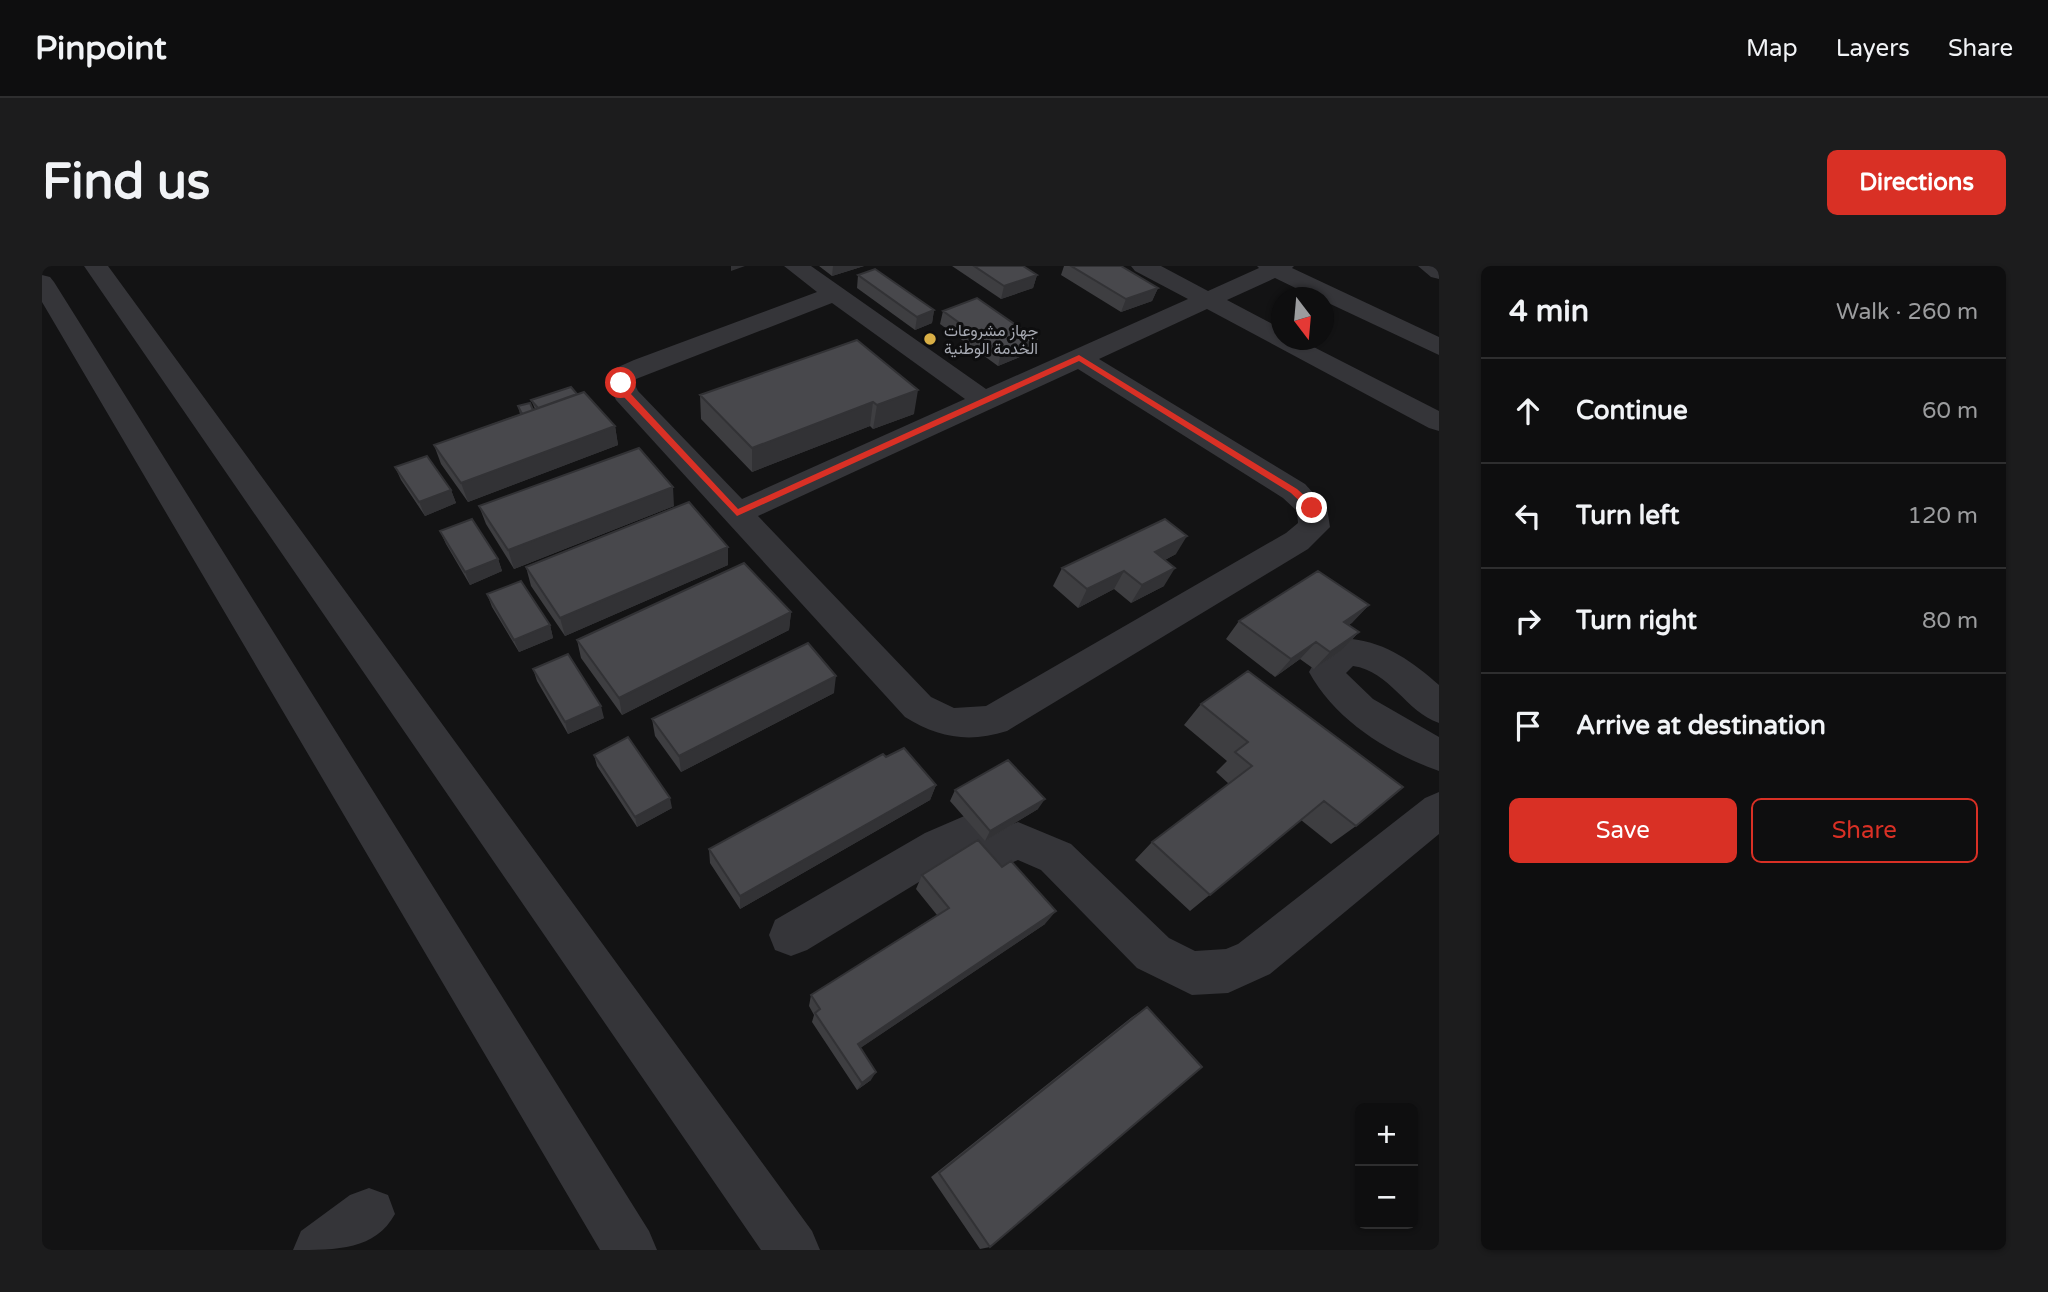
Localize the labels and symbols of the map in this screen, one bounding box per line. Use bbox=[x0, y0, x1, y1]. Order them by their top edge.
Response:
north arrow bbox=[1271, 287, 1334, 350]
place label: جهاز مشروعات الخدمة الوطنية bbox=[944, 321, 1038, 359]
marker: جهاز مشروعات الخدمة الوطنية bbox=[922, 331, 938, 347]
route start bbox=[605, 367, 636, 398]
route end bbox=[1296, 492, 1327, 523]

